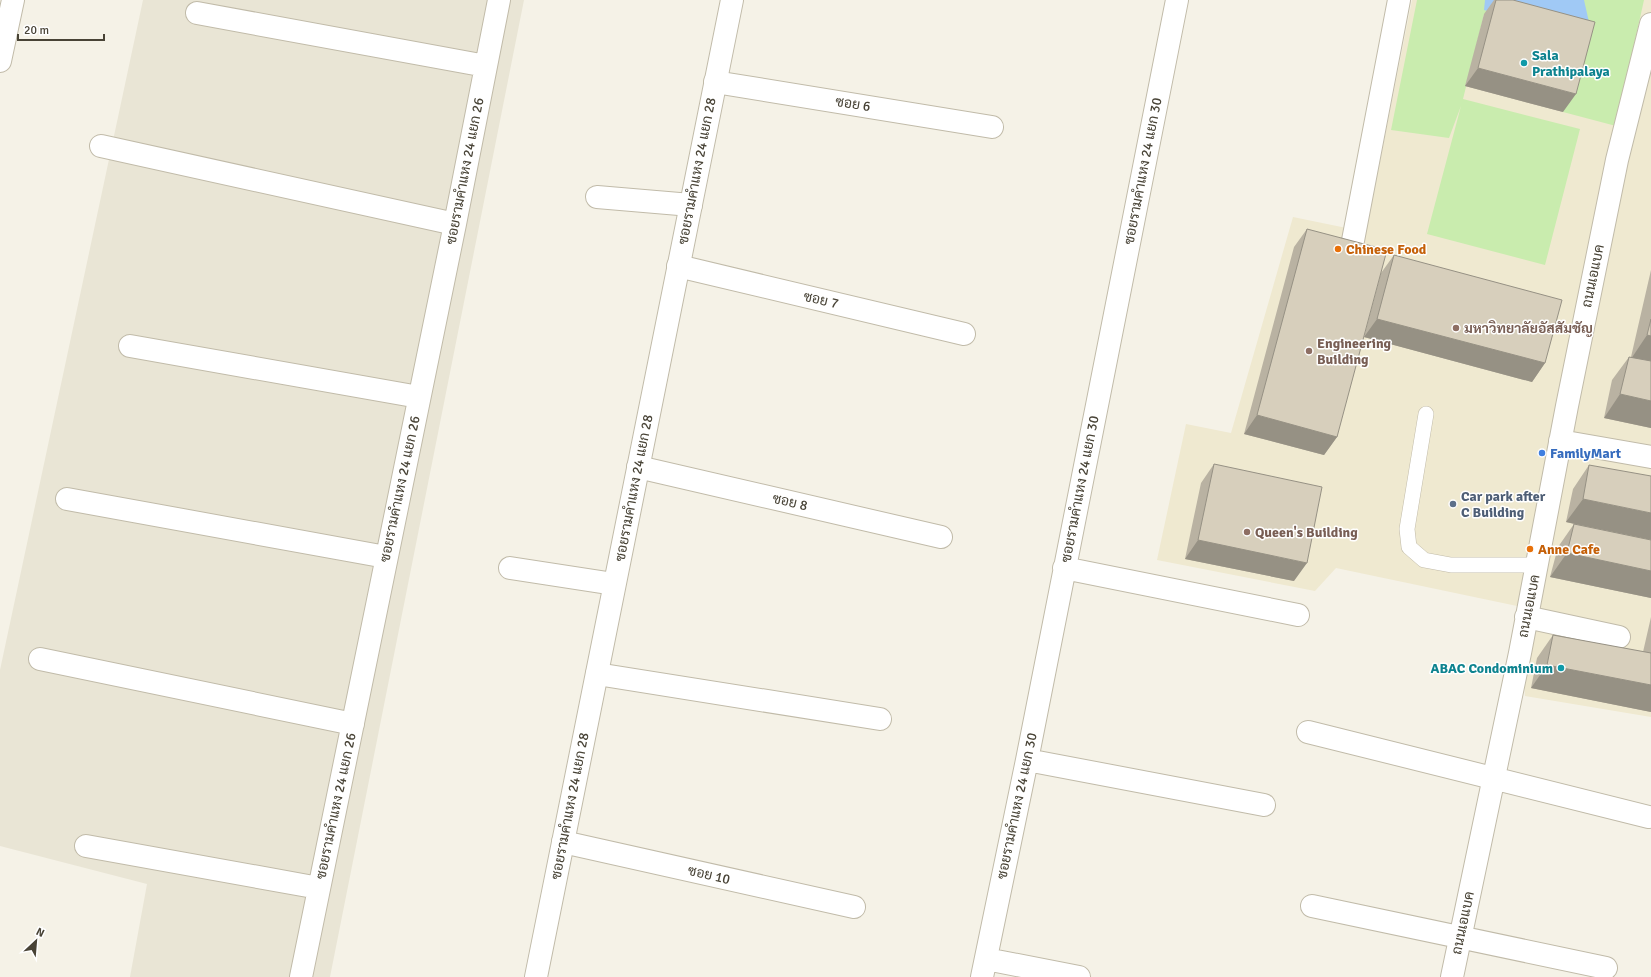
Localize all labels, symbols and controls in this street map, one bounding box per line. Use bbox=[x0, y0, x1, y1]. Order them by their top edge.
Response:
scale bar bbox=[18, 16, 104, 42]
text: 20 m bbox=[24, 23, 49, 38]
place label: Sala Prathipalaya bbox=[1532, 47, 1610, 80]
marker: Sala Prathipalaya bbox=[1519, 58, 1529, 68]
street label: ซอย 6 bbox=[834, 93, 872, 115]
street label: ซอยรามคำแหง 24 แยก 26 bbox=[442, 96, 488, 246]
street label: ซอยรามคำแหง 24 แยก 28 bbox=[674, 96, 720, 246]
street label: ซอยรามคำแหง 24 แยก 30 bbox=[1120, 96, 1166, 246]
place label: Chinese Food bbox=[1346, 241, 1427, 258]
street label: ถนนเอแบค bbox=[1578, 243, 1608, 309]
marker: Chinese Food bbox=[1333, 244, 1343, 254]
street label: ซอย 7 bbox=[802, 288, 840, 312]
place label: มหาวิทยาลัยอัสสัมชัญ bbox=[1464, 320, 1593, 337]
marker: มหาวิทยาลัยอัสสัมชัญ bbox=[1451, 323, 1461, 333]
place label: Engineering Building bbox=[1317, 335, 1392, 368]
marker: Engineering Building bbox=[1304, 346, 1314, 356]
street label: ซอยรามคำแหง 24 แยก 28 bbox=[611, 413, 657, 563]
street label: ซอยรามคำแหง 24 แยก 26 bbox=[376, 414, 424, 564]
street label: ซอยรามคำแหง 24 แยก 30 bbox=[1057, 414, 1103, 564]
place label: FamilyMart bbox=[1550, 445, 1622, 462]
marker: FamilyMart bbox=[1537, 448, 1547, 458]
place label: Car park after C Building bbox=[1461, 488, 1546, 521]
street label: ซอย 8 bbox=[771, 490, 809, 514]
marker: Car park after C Building bbox=[1448, 499, 1458, 509]
place label: Queen's Building bbox=[1255, 524, 1358, 541]
marker: Queen's Building bbox=[1242, 527, 1252, 537]
place label: Anne Cafe bbox=[1538, 541, 1600, 558]
marker: Anne Cafe bbox=[1525, 544, 1535, 554]
street label: ถนนเอแบค bbox=[1515, 573, 1543, 639]
place label: ABAC Condominium bbox=[1430, 660, 1553, 677]
marker: ABAC Condominium bbox=[1556, 663, 1566, 673]
street label: ซอยรามคำแหง 24 แยก 26 bbox=[312, 731, 360, 881]
street label: ซอยรามคำแหง 24 แยก 28 bbox=[547, 731, 593, 881]
street label: ซอยรามคำแหง 24 แยก 30 bbox=[993, 731, 1041, 881]
street label: ซอย 10 bbox=[686, 862, 732, 888]
street label: ถนนเอแบค bbox=[1448, 890, 1478, 956]
north arrow bbox=[16, 921, 56, 961]
text: N bbox=[34, 925, 46, 940]

